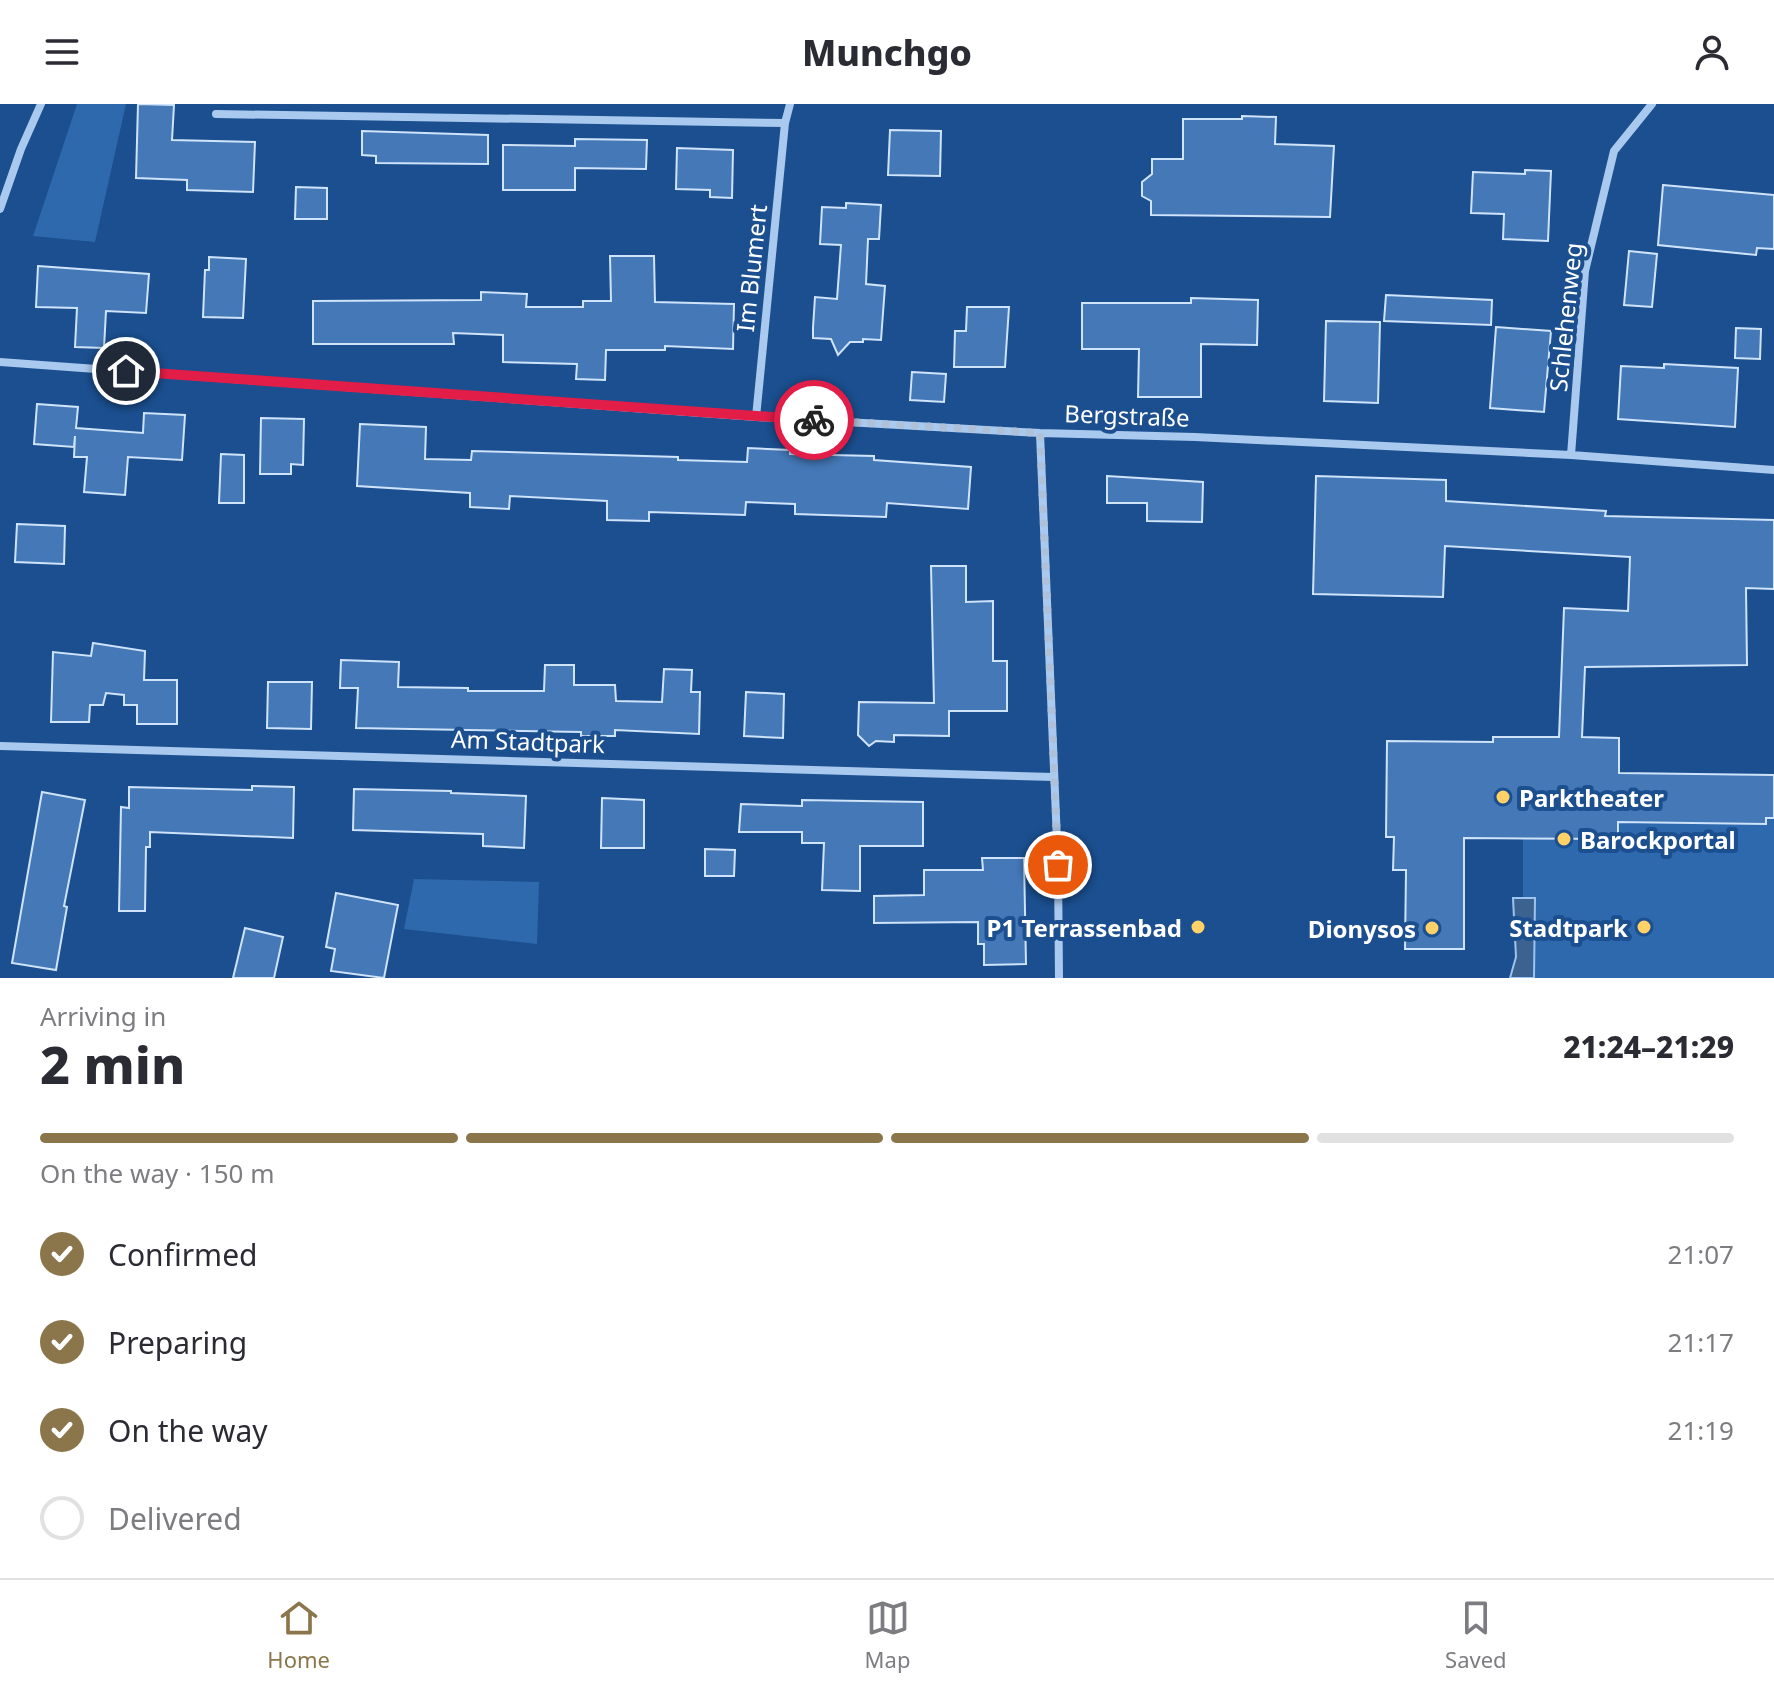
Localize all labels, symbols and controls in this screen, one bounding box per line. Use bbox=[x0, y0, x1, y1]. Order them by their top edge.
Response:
text: Munchgo bbox=[802, 28, 972, 77]
icon: menu bbox=[40, 30, 84, 74]
icon: person bbox=[1690, 30, 1734, 74]
street label: Im Blumert bbox=[728, 202, 774, 333]
street label: Schlehenweg bbox=[1541, 241, 1589, 393]
pin bbox=[92, 337, 160, 405]
icon: home bbox=[104, 349, 148, 393]
courier bbox=[774, 380, 854, 460]
street label: Bergstraße bbox=[1064, 396, 1190, 434]
icon: bike bbox=[792, 398, 836, 442]
street label: Am Stadtpark bbox=[451, 722, 606, 760]
place label: Parktheater bbox=[1519, 781, 1664, 814]
marker: Parktheater bbox=[1494, 788, 1512, 806]
place label: Barockportal bbox=[1580, 823, 1736, 856]
marker: Barockportal bbox=[1555, 830, 1573, 848]
pin bbox=[1024, 831, 1092, 899]
icon: bag bbox=[1036, 843, 1080, 887]
place label: P1 Terrassenbad bbox=[987, 911, 1182, 944]
place label: Stadtpark bbox=[1509, 911, 1628, 944]
place label: Dionysos bbox=[1308, 912, 1416, 945]
marker: P1 Terrassenbad bbox=[1189, 918, 1207, 936]
marker: Stadtpark bbox=[1635, 918, 1653, 936]
marker: Dionysos bbox=[1423, 919, 1441, 937]
text: Arriving in bbox=[40, 998, 166, 1034]
text: 21:24–21:29 bbox=[1563, 1026, 1734, 1067]
text: 2 min bbox=[40, 1028, 185, 1099]
text: On the way · 150 m bbox=[40, 1155, 274, 1191]
icon: check bbox=[40, 1232, 84, 1276]
text: Confirmed bbox=[108, 1234, 258, 1275]
text: 21:07 bbox=[1668, 1236, 1734, 1272]
icon: check bbox=[40, 1320, 84, 1364]
text: Preparing bbox=[108, 1322, 247, 1363]
text: 21:17 bbox=[1668, 1324, 1734, 1360]
icon: check bbox=[40, 1408, 84, 1452]
text: On the way bbox=[108, 1410, 268, 1451]
text: 21:19 bbox=[1668, 1412, 1734, 1448]
text: Delivered bbox=[108, 1498, 242, 1539]
tab: Home bbox=[267, 1596, 330, 1674]
tab: Map bbox=[865, 1596, 910, 1674]
tab: Saved bbox=[1445, 1596, 1507, 1674]

